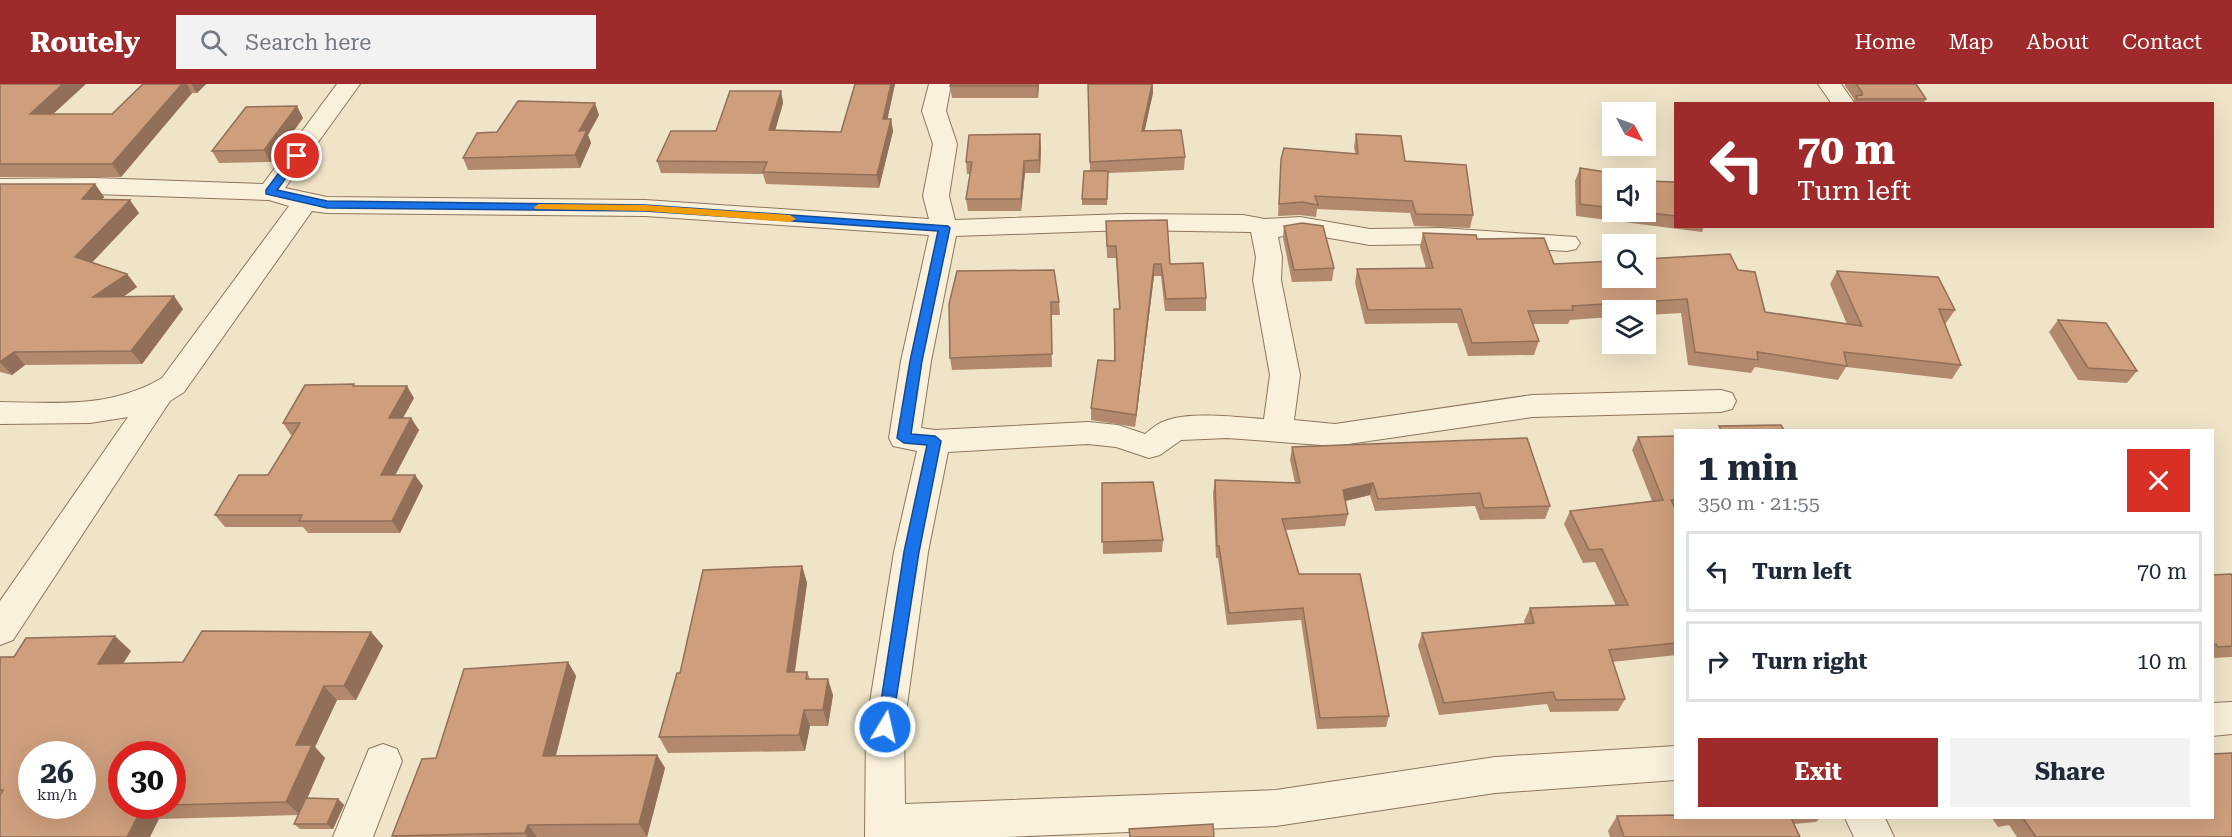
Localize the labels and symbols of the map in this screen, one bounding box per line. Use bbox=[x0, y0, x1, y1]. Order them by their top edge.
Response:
north arrow bbox=[1602, 102, 1656, 156]
pin bbox=[271, 130, 322, 181]
position arrow bbox=[853, 695, 917, 759]
speed limit sign: 30 bbox=[108, 741, 186, 819]

